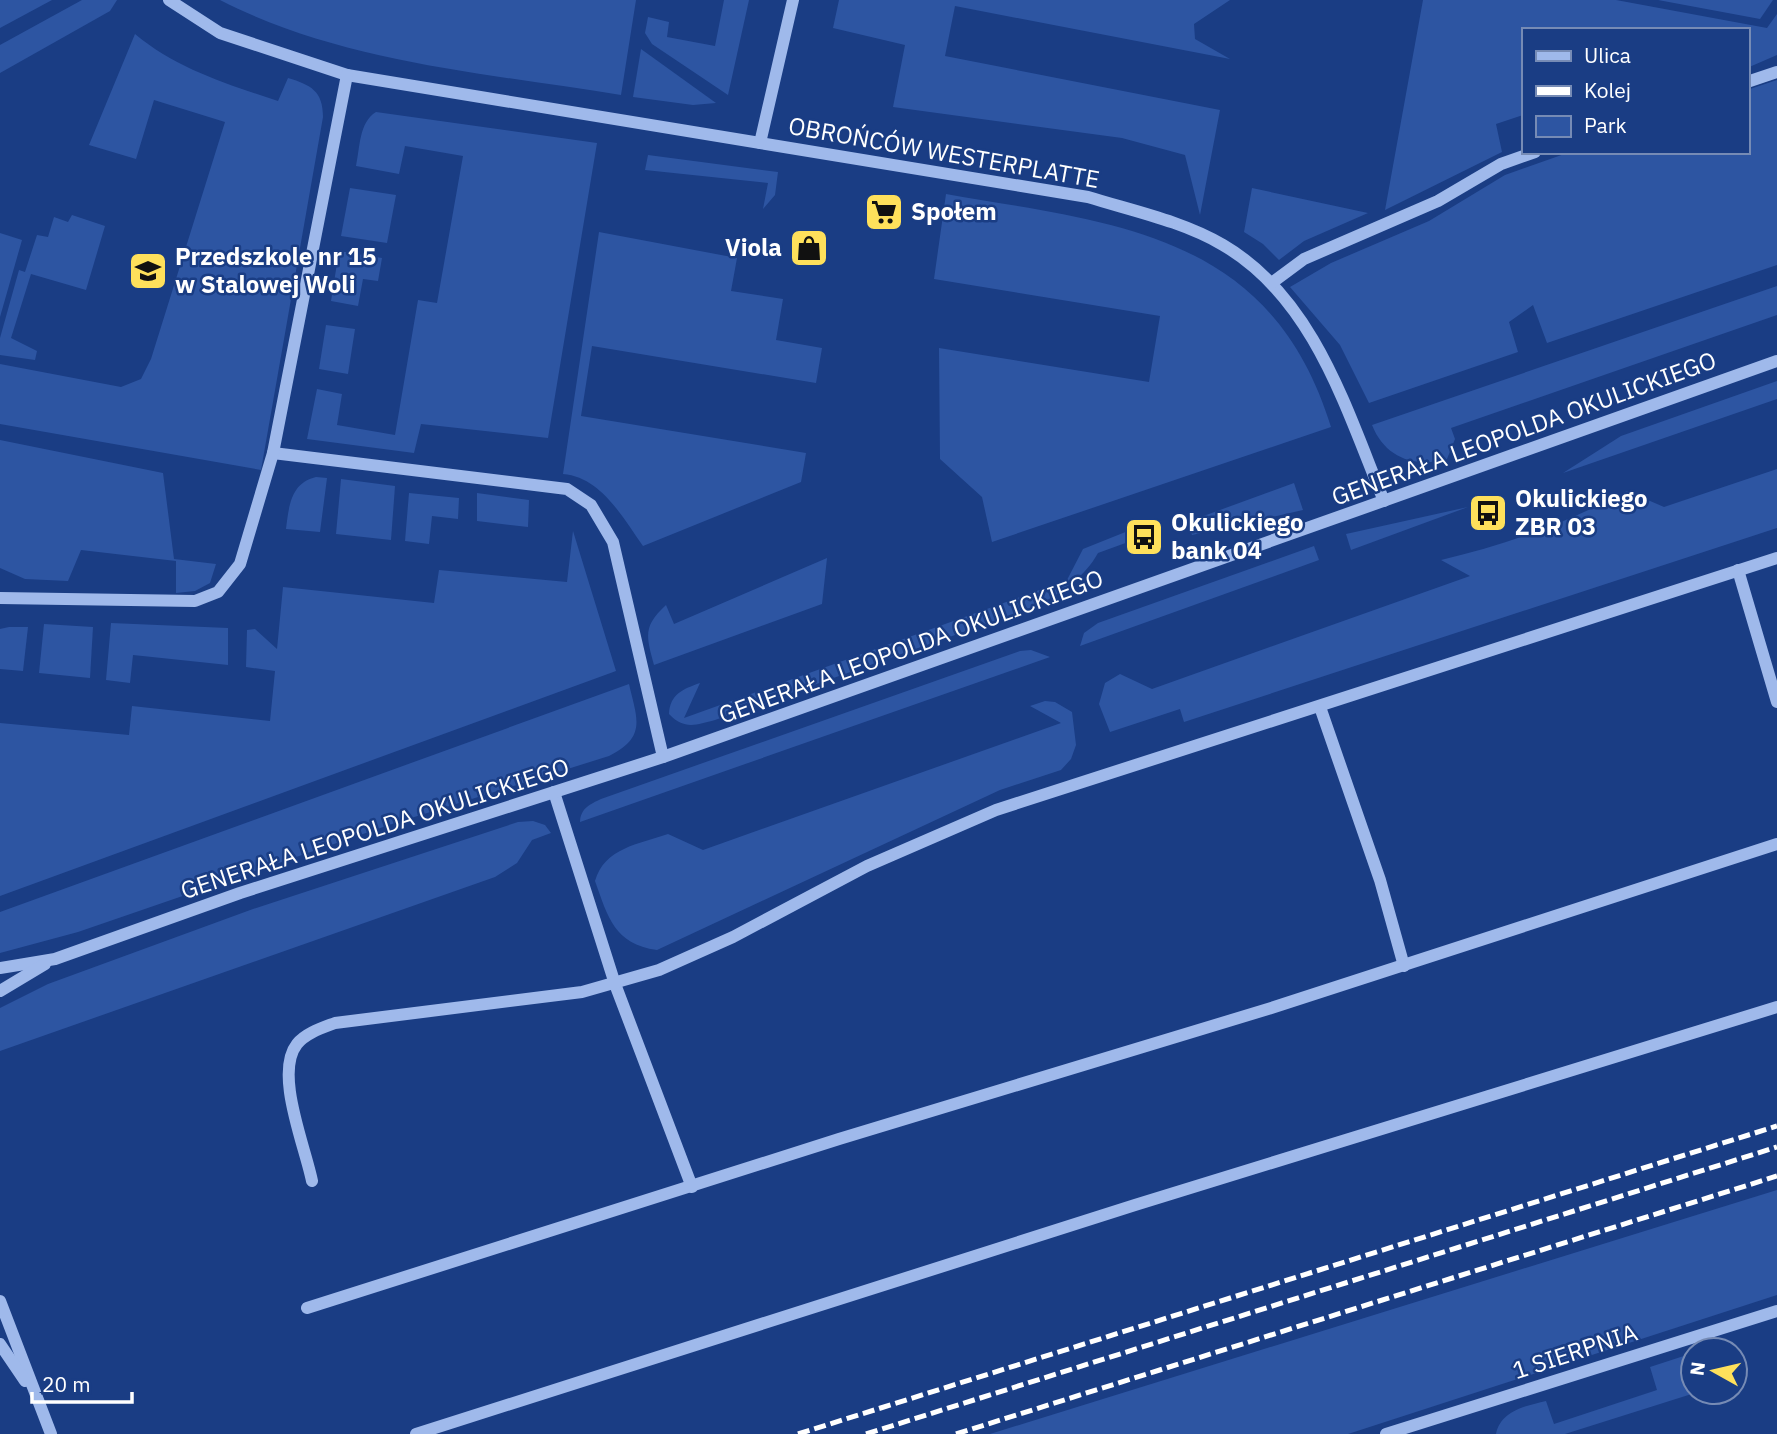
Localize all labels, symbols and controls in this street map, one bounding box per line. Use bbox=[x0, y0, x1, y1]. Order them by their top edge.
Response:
legend bbox=[1522, 28, 1749, 154]
text: Ulica bbox=[1584, 41, 1631, 69]
text: Kolej bbox=[1584, 76, 1631, 104]
street label: OBROŃCÓW WESTERPLATTE bbox=[786, 109, 1102, 195]
text: Park bbox=[1584, 111, 1627, 139]
supermarket icon: Społem bbox=[863, 191, 905, 233]
place label: Społem bbox=[911, 195, 997, 227]
shop icon: Viola bbox=[788, 227, 830, 269]
place label: Viola bbox=[725, 231, 782, 263]
place label: Przedszkole nr 15 w Stalowej Woli bbox=[175, 240, 376, 300]
school or university icon: Przedszkole nr 15 w Stalowej Woli bbox=[127, 250, 169, 292]
street label: GENERAŁA LEOPOLDA OKULICKIEGO bbox=[1327, 343, 1720, 513]
place label: Okulickiego ZBR 03 bbox=[1515, 482, 1647, 542]
bus stop icon: Okulickiego ZBR 03 bbox=[1467, 492, 1509, 534]
place label: Okulickiego bank 04 bbox=[1171, 506, 1303, 566]
bus stop icon: Okulickiego bank 04 bbox=[1123, 516, 1165, 558]
street label: GENERAŁA LEOPOLDA OKULICKIEGO bbox=[714, 561, 1107, 731]
street label: GENERAŁA LEOPOLDA OKULICKIEGO bbox=[176, 750, 573, 906]
street label: 1 SIERPNIA bbox=[1508, 1316, 1641, 1386]
north arrow bbox=[1679, 1336, 1749, 1406]
scale bar bbox=[32, 1360, 131, 1404]
text: N bbox=[1684, 1360, 1710, 1377]
text: 20 m bbox=[42, 1370, 91, 1398]

